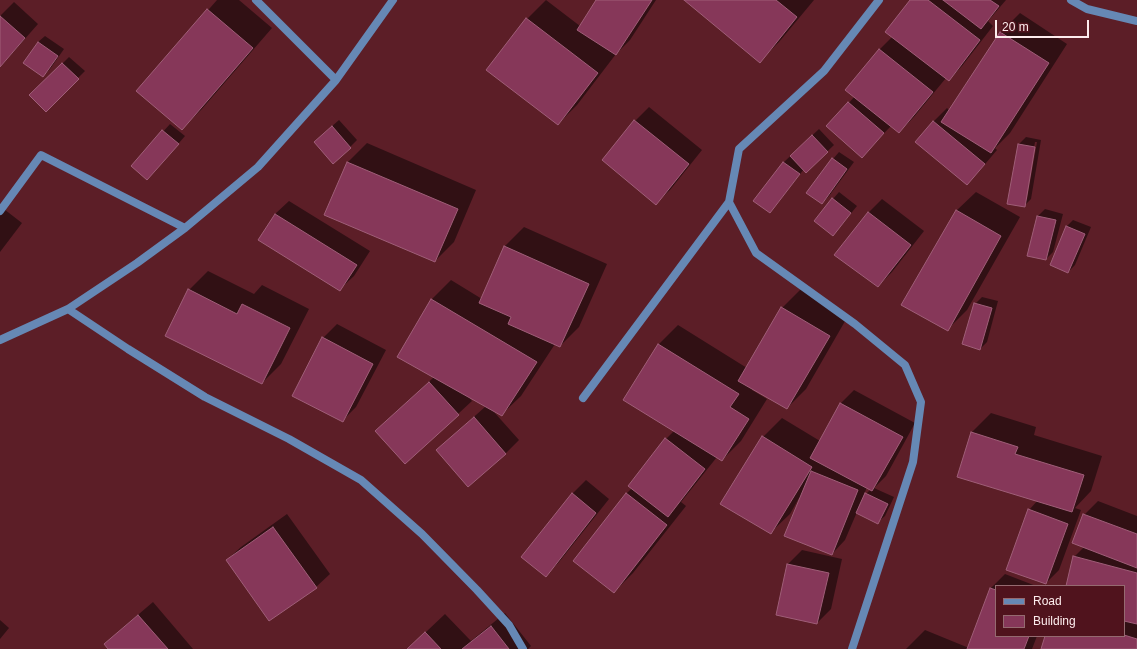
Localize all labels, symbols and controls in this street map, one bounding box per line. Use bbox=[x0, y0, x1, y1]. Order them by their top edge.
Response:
scale bar bbox=[997, 12, 1091, 38]
text: 20 m bbox=[1002, 20, 1029, 34]
legend bbox=[995, 585, 1125, 637]
text: Road bbox=[1033, 594, 1062, 608]
text: Building bbox=[1033, 614, 1076, 628]

